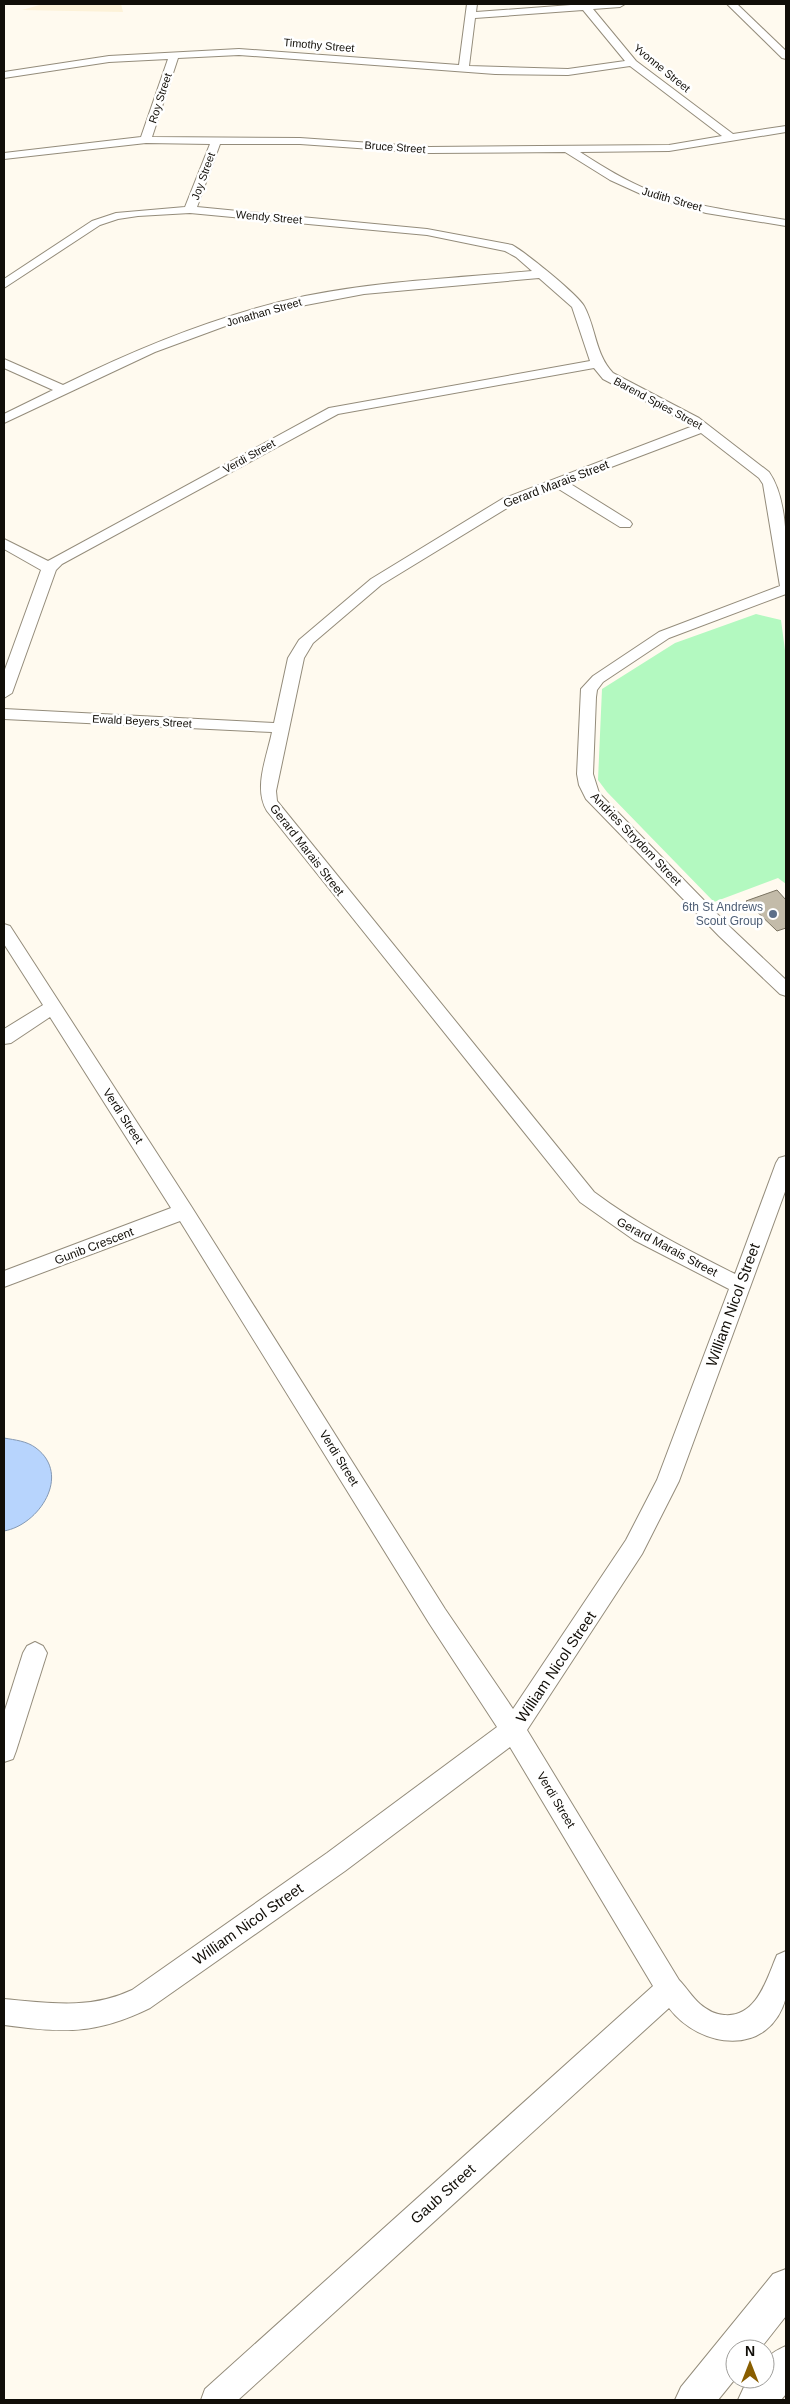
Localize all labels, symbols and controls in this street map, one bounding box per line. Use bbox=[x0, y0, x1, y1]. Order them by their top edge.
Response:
street label: Timothy Street bbox=[283, 36, 355, 54]
street label: Yvonne Street bbox=[631, 42, 693, 94]
street label: Roy Street bbox=[146, 71, 174, 125]
street label: Bruce Street bbox=[364, 139, 426, 155]
street label: Joy Street bbox=[189, 151, 217, 201]
street label: Judith Street bbox=[641, 185, 703, 213]
street label: Wendy Street bbox=[235, 208, 303, 226]
street label: Jonathan Street bbox=[225, 296, 303, 328]
street label: Barend Spies Street bbox=[612, 375, 704, 431]
street label: Verdi Street bbox=[221, 437, 277, 475]
street label: Gerard Marais Street bbox=[501, 457, 611, 511]
street label: Ewald Beyers Street bbox=[92, 712, 192, 730]
street label: Andries Strydom Street bbox=[588, 790, 685, 889]
street label: Gerard Marais Street bbox=[267, 802, 347, 899]
place label: 6th St Andrews Scout Group bbox=[682, 900, 763, 928]
marker: 6th St Andrews Scout Group bbox=[767, 908, 779, 920]
street label: Verdi Street bbox=[100, 1086, 146, 1147]
street label: Gerard Marais Street bbox=[614, 1215, 720, 1280]
street label: Gunib Crescent bbox=[53, 1224, 136, 1267]
street label: William Nicol Street bbox=[702, 1240, 763, 1369]
street label: Verdi Street bbox=[316, 1428, 362, 1489]
street label: William Nicol Street bbox=[512, 1607, 599, 1725]
street label: Verdi Street bbox=[534, 1770, 578, 1831]
street label: William Nicol Street bbox=[190, 1879, 307, 1968]
street label: Gaub Street bbox=[407, 2160, 479, 2227]
north arrow bbox=[725, 2339, 775, 2389]
text: N bbox=[745, 2343, 755, 2359]

